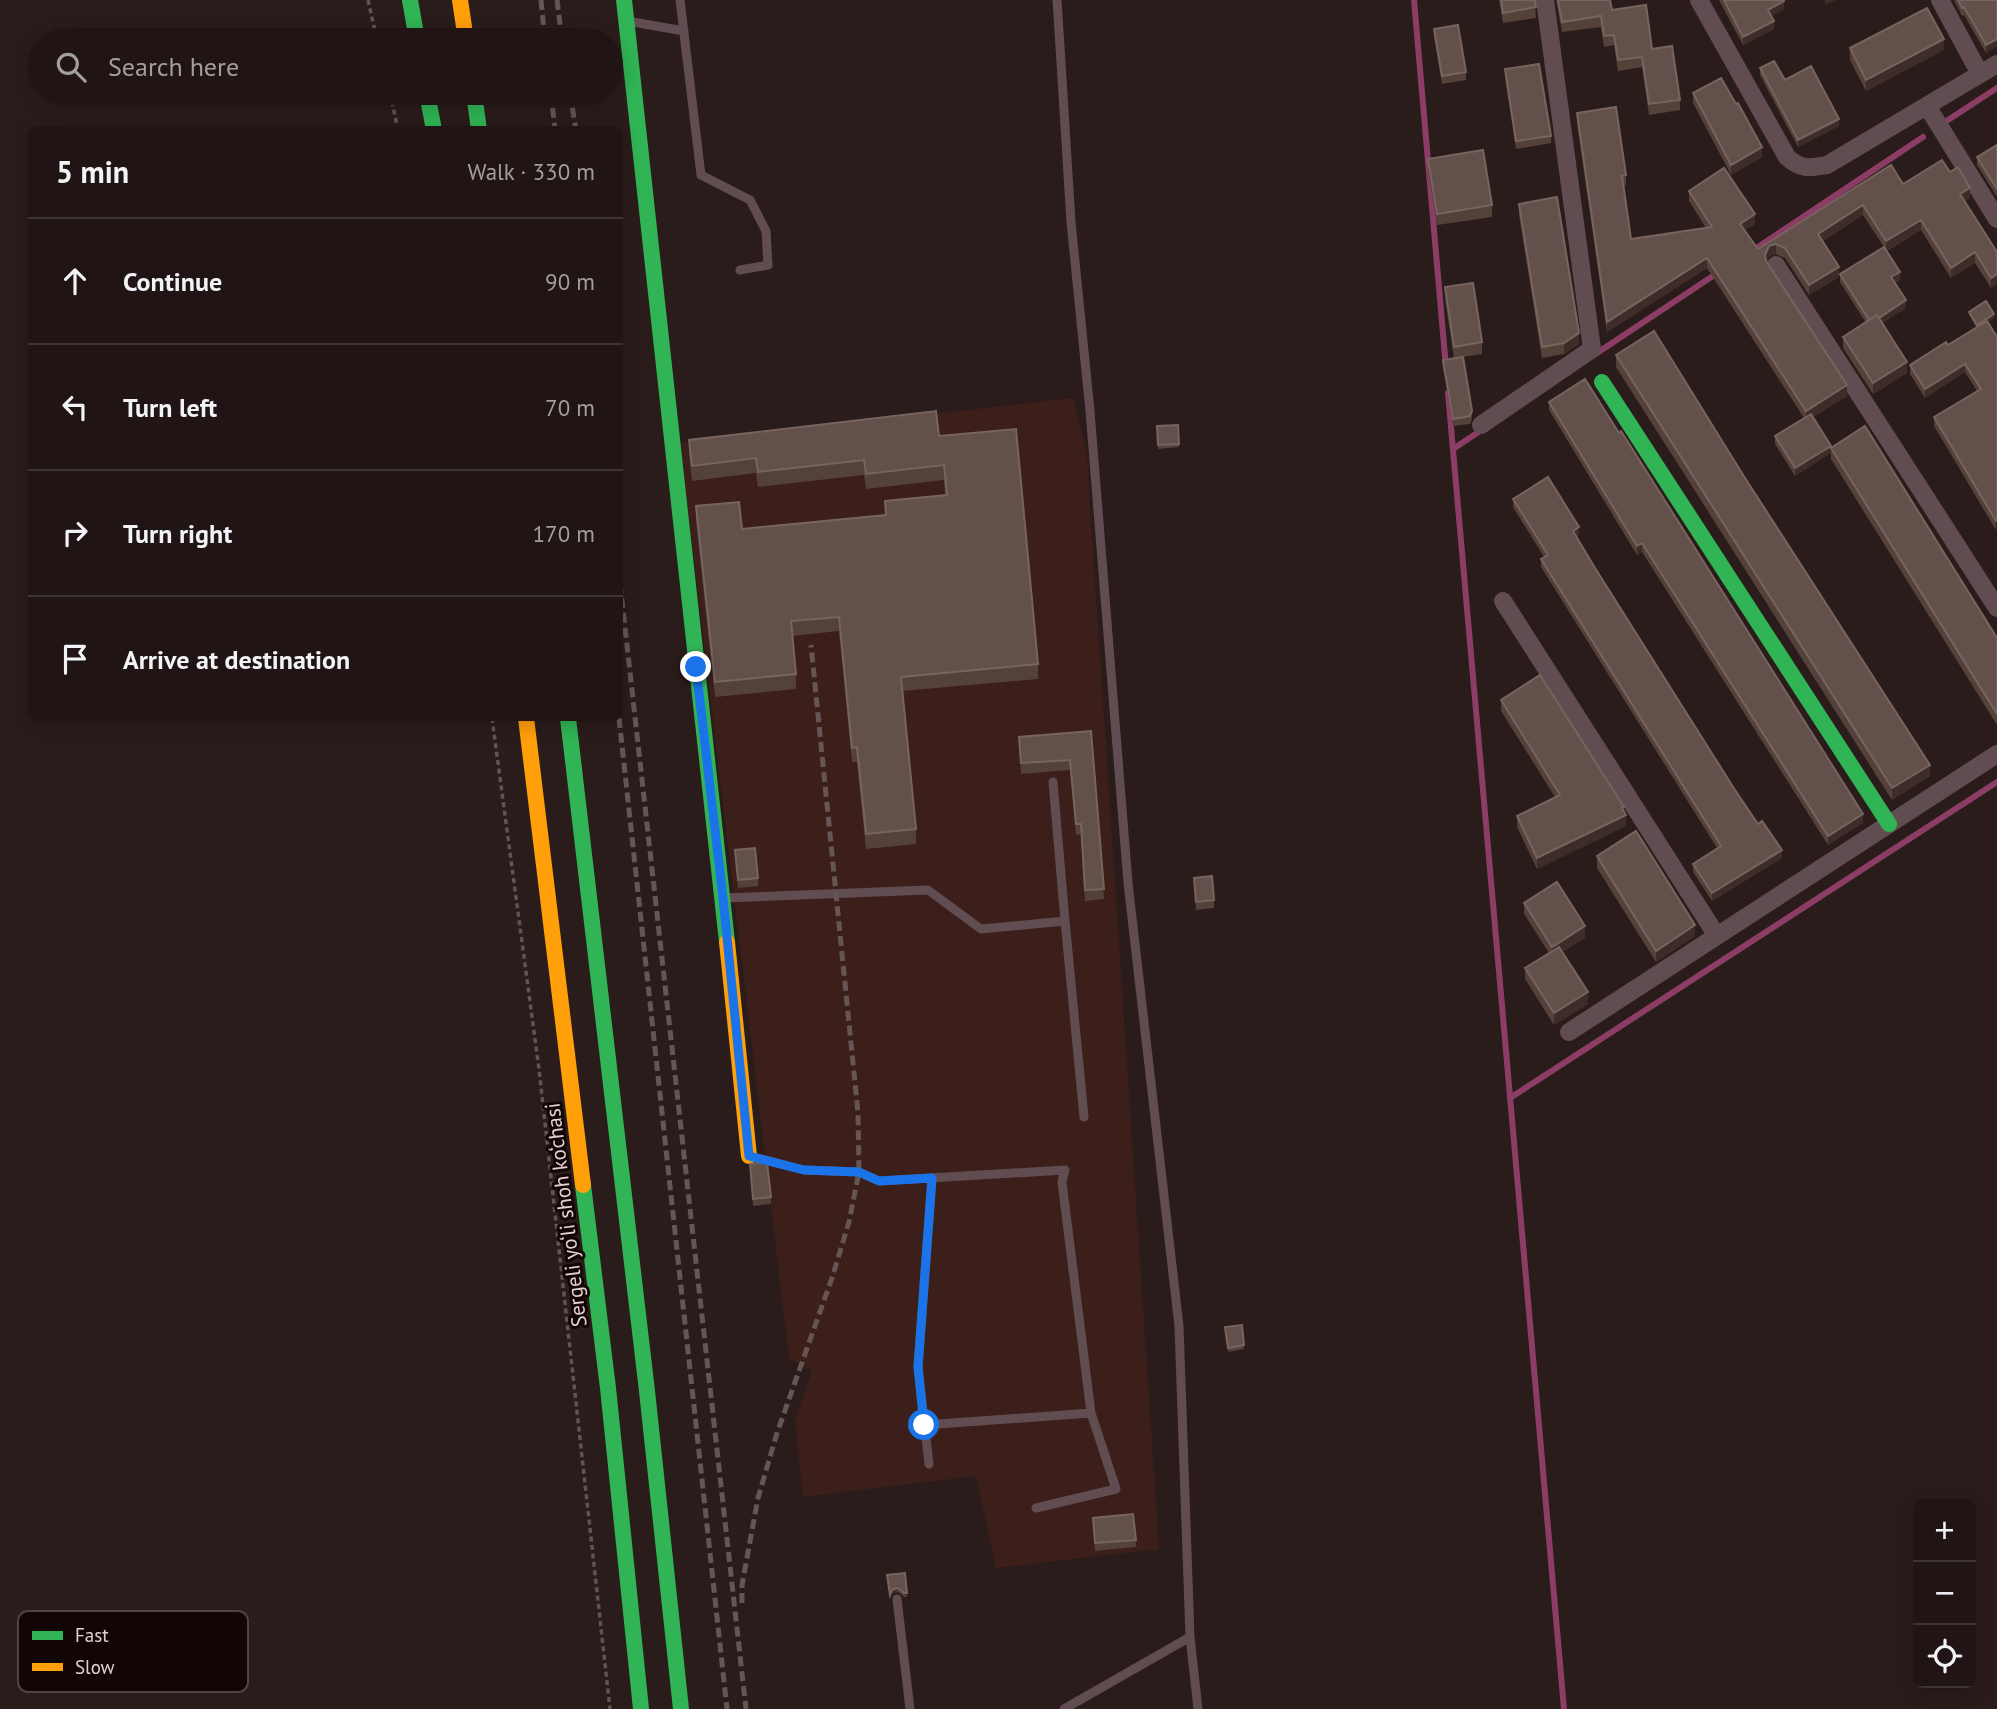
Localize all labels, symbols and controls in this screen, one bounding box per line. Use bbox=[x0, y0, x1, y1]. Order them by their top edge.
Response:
search box bbox=[28, 28, 623, 105]
icon: search bbox=[52, 48, 90, 86]
text: Search here bbox=[108, 50, 239, 83]
text: 5 min bbox=[56, 152, 129, 191]
text: Walk · 330 m bbox=[468, 157, 595, 186]
icon: ahead bbox=[56, 262, 94, 300]
text: Continue bbox=[123, 265, 222, 298]
text: 90 m bbox=[545, 267, 595, 296]
icon: left bbox=[56, 388, 94, 426]
text: Turn left bbox=[123, 391, 217, 424]
text: 70 m bbox=[545, 393, 595, 422]
icon: right bbox=[56, 514, 94, 552]
text: Turn right bbox=[123, 517, 232, 550]
text: 170 m bbox=[533, 519, 595, 548]
icon: arrive bbox=[56, 640, 94, 678]
text: Arrive at destination bbox=[123, 643, 350, 676]
route end bbox=[680, 651, 711, 682]
street label: Sergeli yo‘li shoh ko‘chasi bbox=[538, 1101, 593, 1329]
route start bbox=[908, 1409, 939, 1440]
map controls bbox=[1913, 1499, 1976, 1688]
button: + bbox=[1913, 1499, 1976, 1562]
button: − bbox=[1913, 1562, 1976, 1625]
legend bbox=[18, 1611, 248, 1692]
text: Fast bbox=[75, 1623, 109, 1647]
button: locate bbox=[1913, 1625, 1976, 1688]
text: Slow bbox=[75, 1655, 115, 1679]

